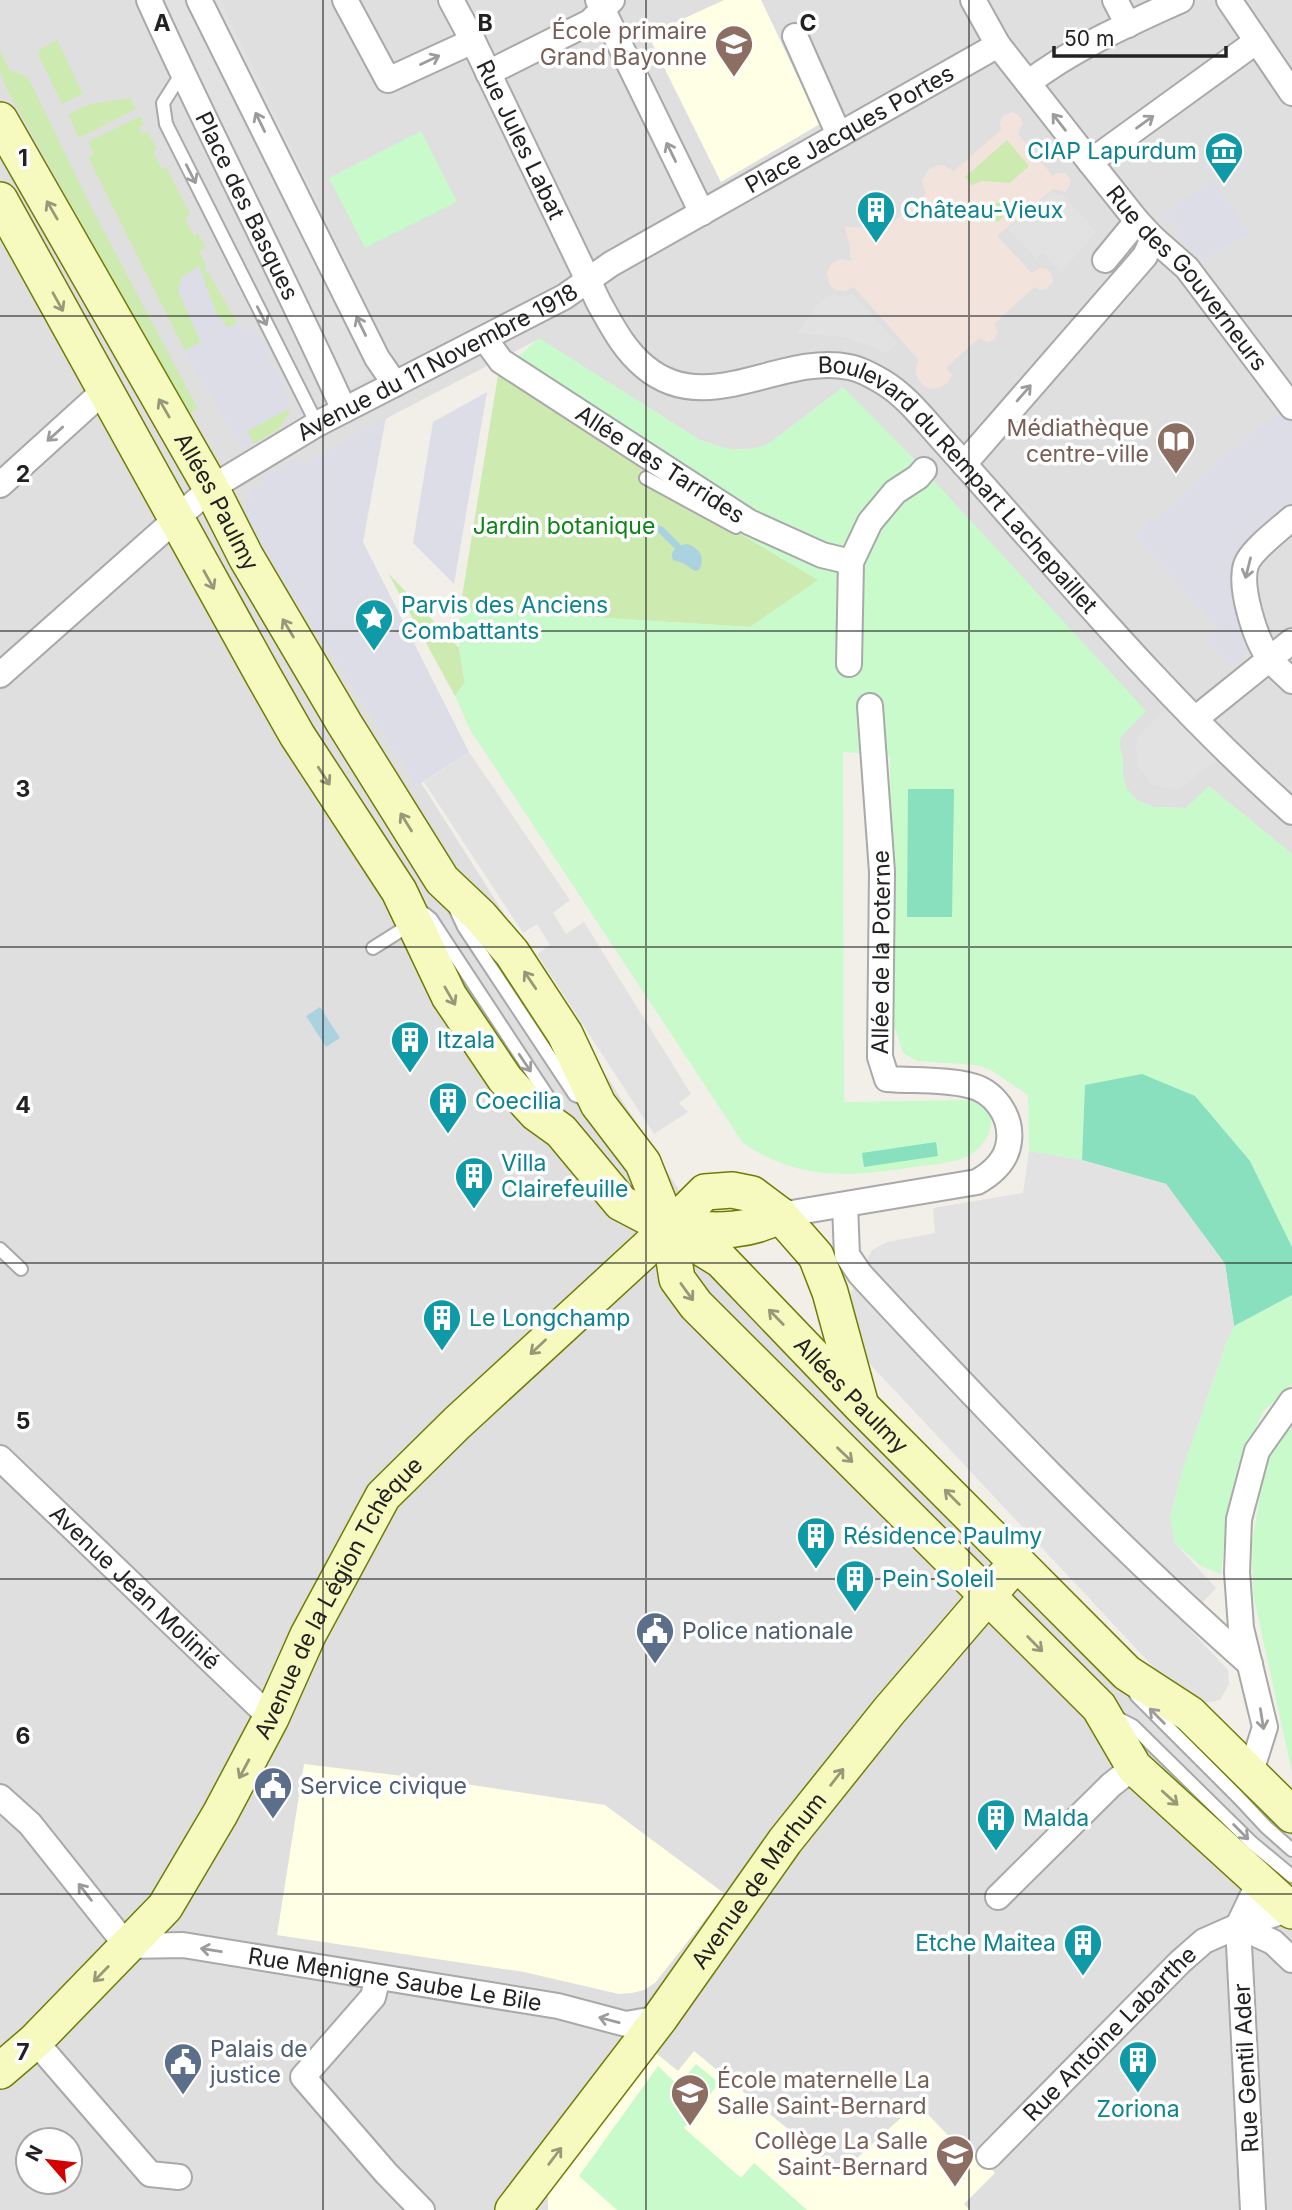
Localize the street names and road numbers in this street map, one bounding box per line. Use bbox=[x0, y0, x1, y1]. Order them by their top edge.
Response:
street label: Rue Jules Labat bbox=[470, 55, 571, 224]
street label: Place Jacques Portes bbox=[740, 59, 959, 199]
street label: Place des Basques bbox=[189, 107, 305, 304]
street label: Rue des Gouverneurs bbox=[1100, 180, 1274, 376]
street label: Avenue du 11 Novembre 1918 bbox=[292, 278, 583, 447]
street label: Boulevard du Rempart Lachepaillet bbox=[817, 351, 1104, 620]
street label: Allée des Tarrides bbox=[570, 399, 750, 529]
street label: Allées Paulmy bbox=[168, 428, 265, 576]
street label: Allée de la Poterne bbox=[866, 849, 896, 1055]
street label: Allées Paulmy bbox=[788, 1331, 914, 1459]
street label: Avenue de la Légion Tchèque bbox=[248, 1451, 428, 1744]
street label: Avenue Jean Molinié bbox=[44, 1499, 226, 1676]
street label: Avenue de Marhum bbox=[685, 1787, 832, 1974]
street label: Rue Antoine Labarthe bbox=[1017, 1940, 1202, 2127]
street label: Rue Menigne Saube Le Bile bbox=[246, 1942, 544, 2017]
street label: Rue Gentil Ader bbox=[1228, 1982, 1264, 2153]

